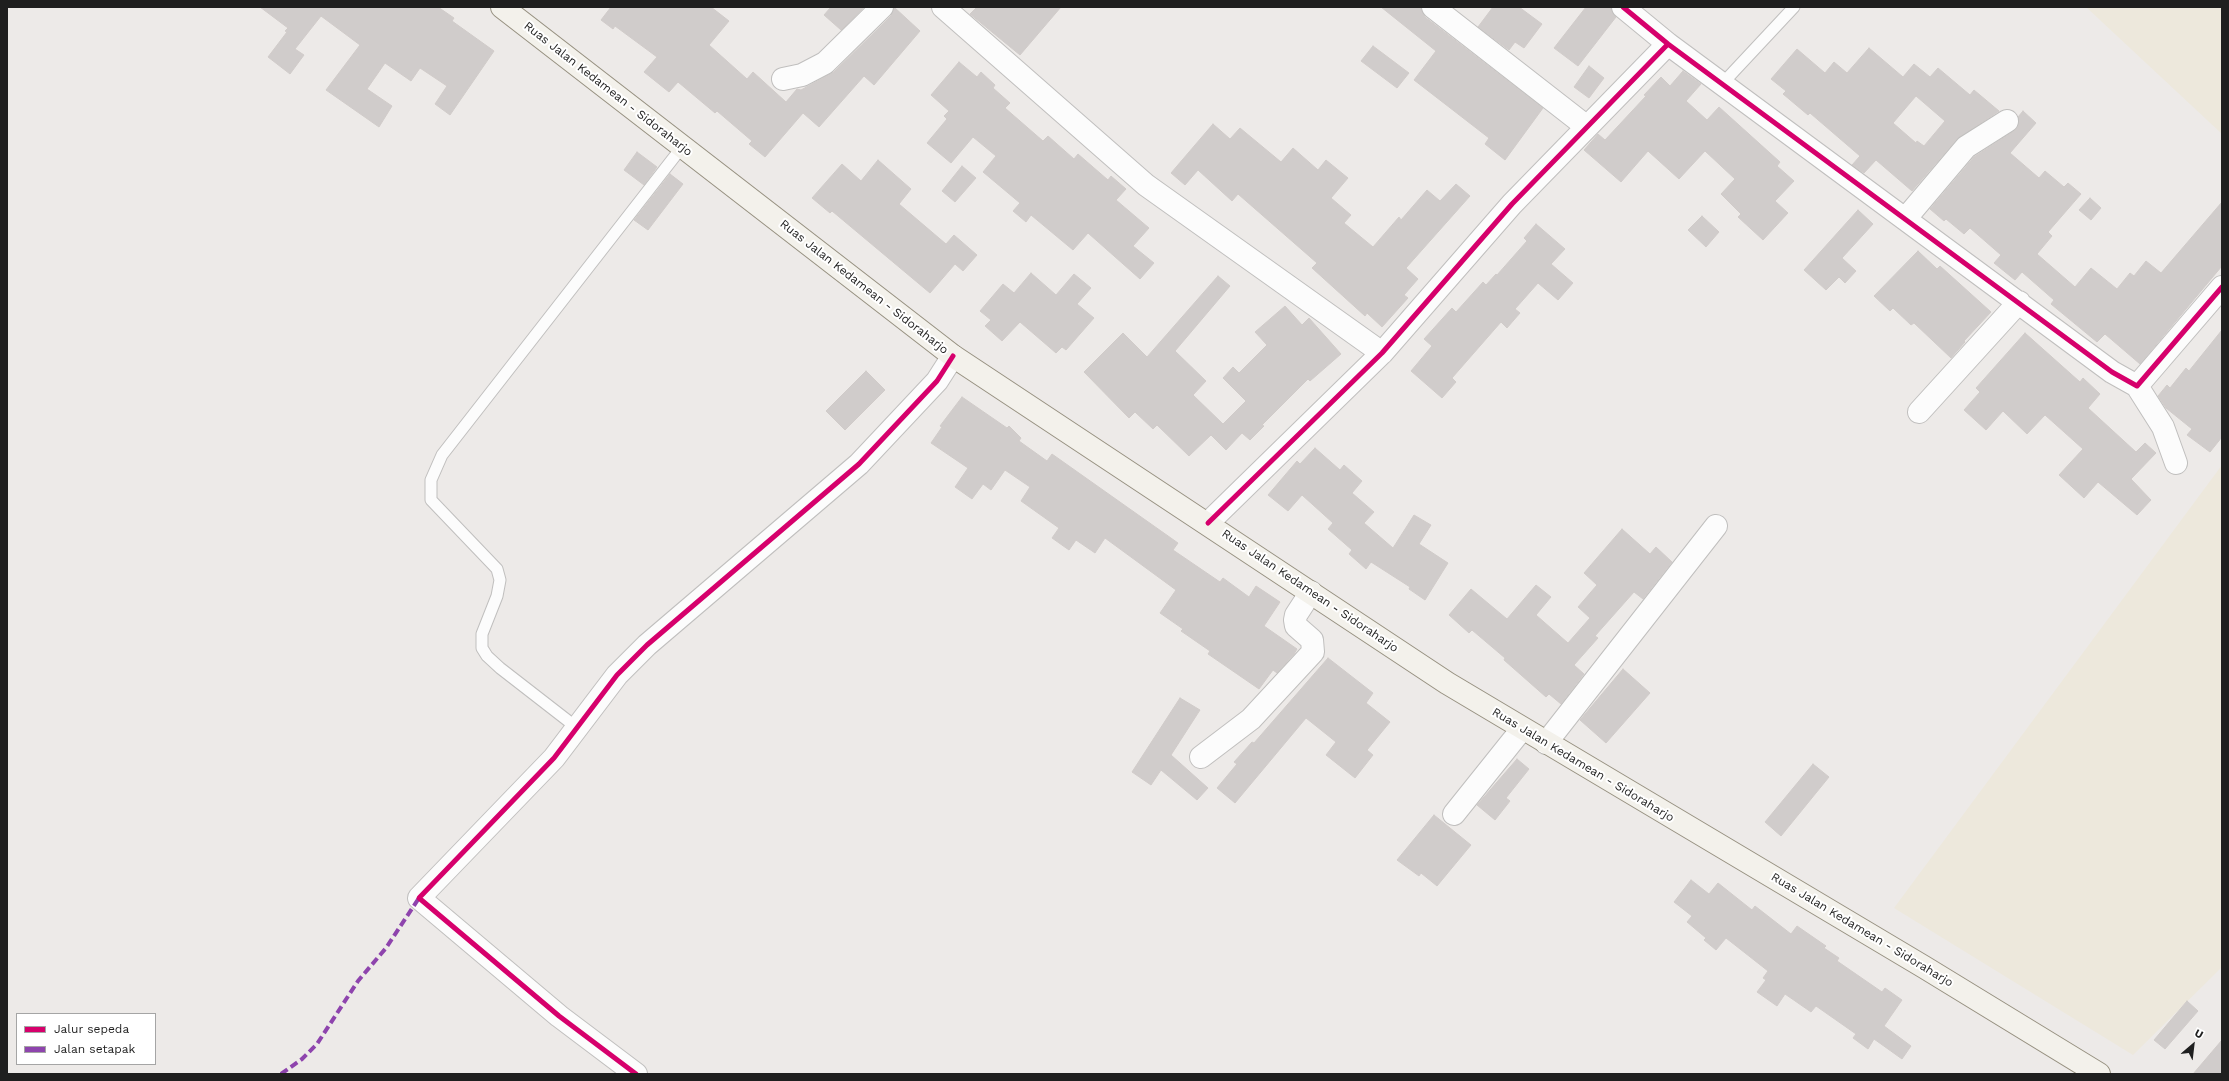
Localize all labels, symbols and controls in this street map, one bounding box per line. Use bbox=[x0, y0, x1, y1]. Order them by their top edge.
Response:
street label: Ruas Jalan Kedamean - Sidoraharjo bbox=[521, 19, 695, 159]
street label: Ruas Jalan Kedamean - Sidoraharjo bbox=[777, 217, 951, 357]
street label: Ruas Jalan Kedamean - Sidoraharjo bbox=[1219, 526, 1401, 656]
street label: Ruas Jalan Kedamean - Sidoraharjo bbox=[1489, 705, 1677, 825]
street label: Ruas Jalan Kedamean - Sidoraharjo bbox=[1768, 870, 1956, 990]
legend bbox=[16, 1013, 156, 1065]
text: Jalur sepeda bbox=[54, 1022, 129, 1036]
north arrow bbox=[2173, 1025, 2213, 1065]
text: U bbox=[2192, 1026, 2205, 1042]
text: Jalan setapak bbox=[54, 1042, 135, 1056]

